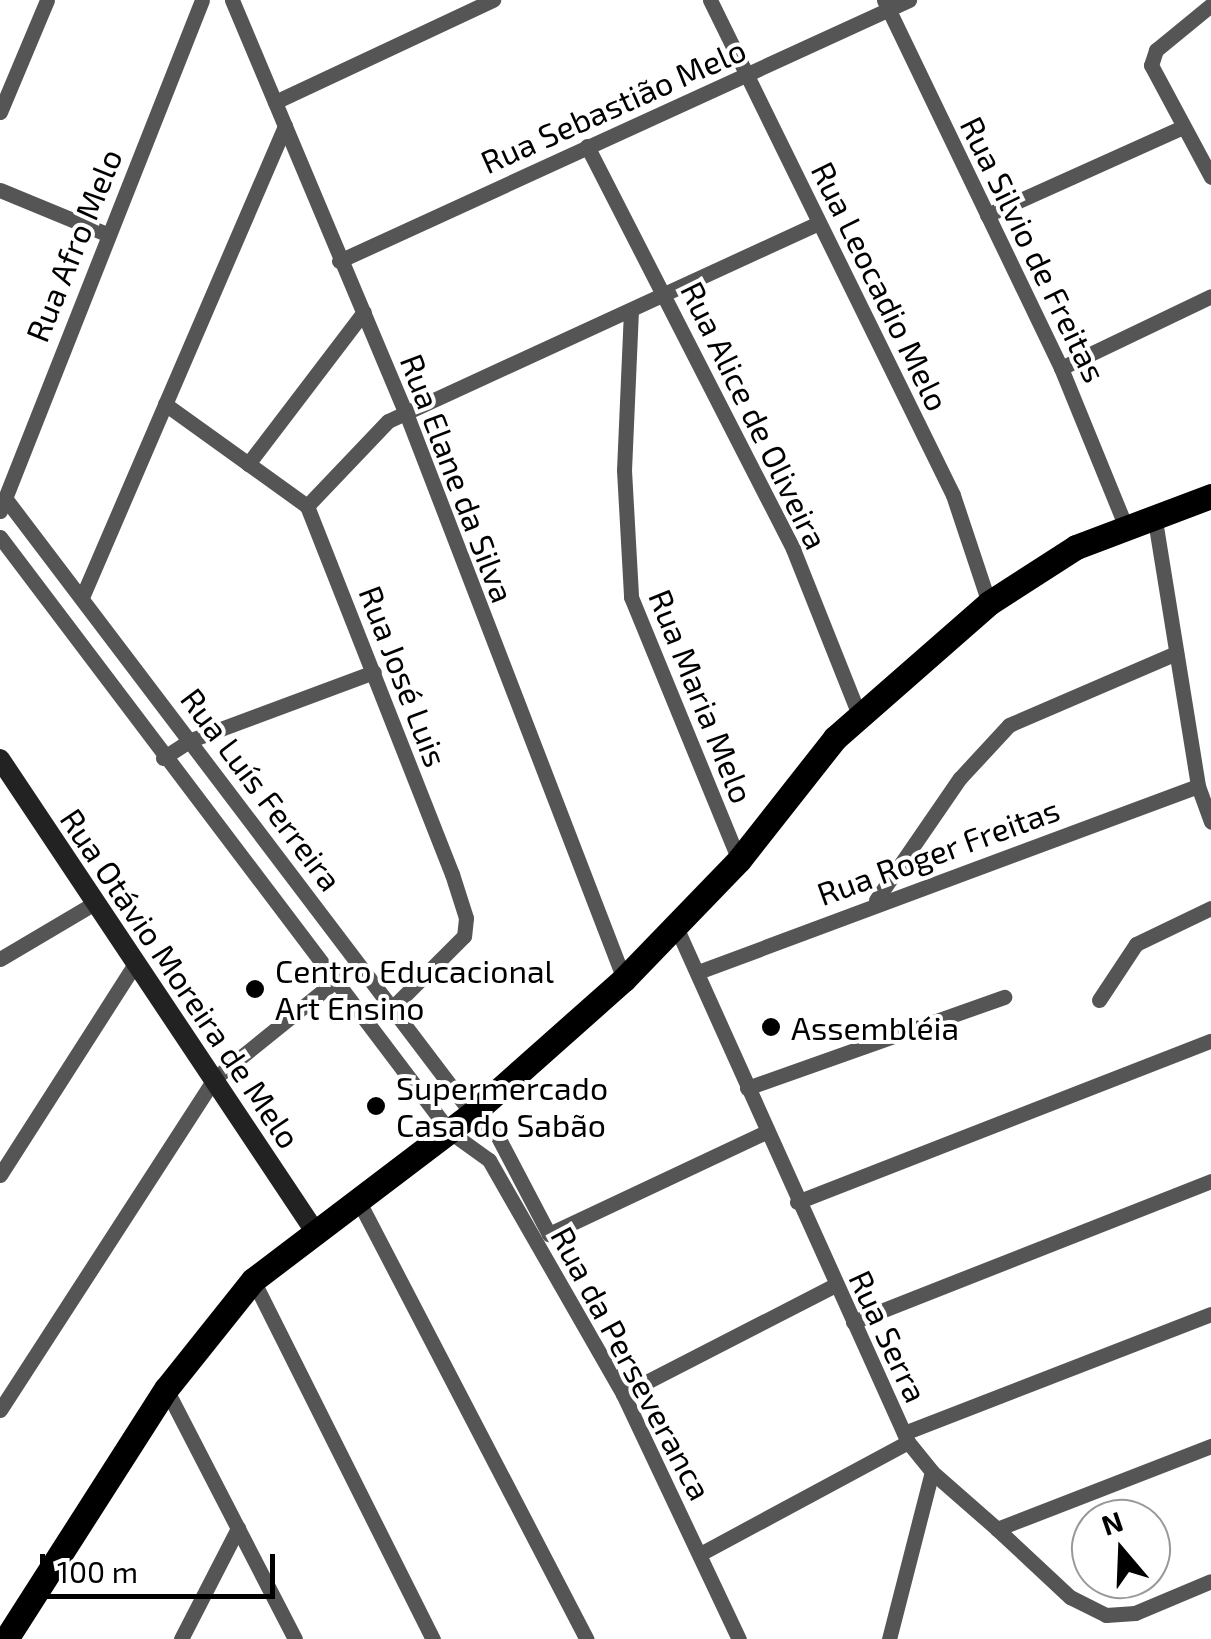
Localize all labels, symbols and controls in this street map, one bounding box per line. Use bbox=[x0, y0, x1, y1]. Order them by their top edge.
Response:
street label: Rua Sebastião Melo bbox=[475, 29, 751, 181]
street label: Rua Silvio de Freitas bbox=[953, 110, 1115, 388]
street label: Rua Afro Melo bbox=[17, 143, 129, 347]
street label: Rua Leocadio Melo bbox=[804, 155, 958, 417]
street label: Rua Alice de Oliveira bbox=[673, 275, 837, 555]
street label: Rua Elane da Silva bbox=[393, 348, 523, 608]
street label: Rua José Luis bbox=[352, 580, 456, 772]
street label: Rua Maria Melo bbox=[642, 584, 762, 808]
street label: Rua Luís Ferreira bbox=[173, 680, 351, 898]
street label: Rua Roger Freitas bbox=[811, 789, 1065, 913]
street label: Rua Otávio Moreira de Melo bbox=[53, 801, 309, 1155]
place label: Centro Educacional Art Ensino bbox=[275, 952, 554, 1027]
marker: Centro Educacional Art Ensino bbox=[244, 978, 266, 1000]
place label: Assembléia bbox=[791, 1008, 959, 1046]
marker: Assembléia bbox=[760, 1016, 782, 1038]
place label: Supermercado Casa do Sabão bbox=[396, 1069, 608, 1144]
marker: Supermercado Casa do Sabão bbox=[365, 1095, 387, 1117]
street label: Rua da Perseveranca bbox=[544, 1220, 720, 1506]
street label: Rua Serra bbox=[842, 1264, 936, 1408]
north arrow bbox=[1071, 1499, 1171, 1599]
text: N bbox=[1097, 1503, 1127, 1542]
scale bar bbox=[45, 1534, 280, 1596]
text: 100 m bbox=[57, 1553, 138, 1589]

